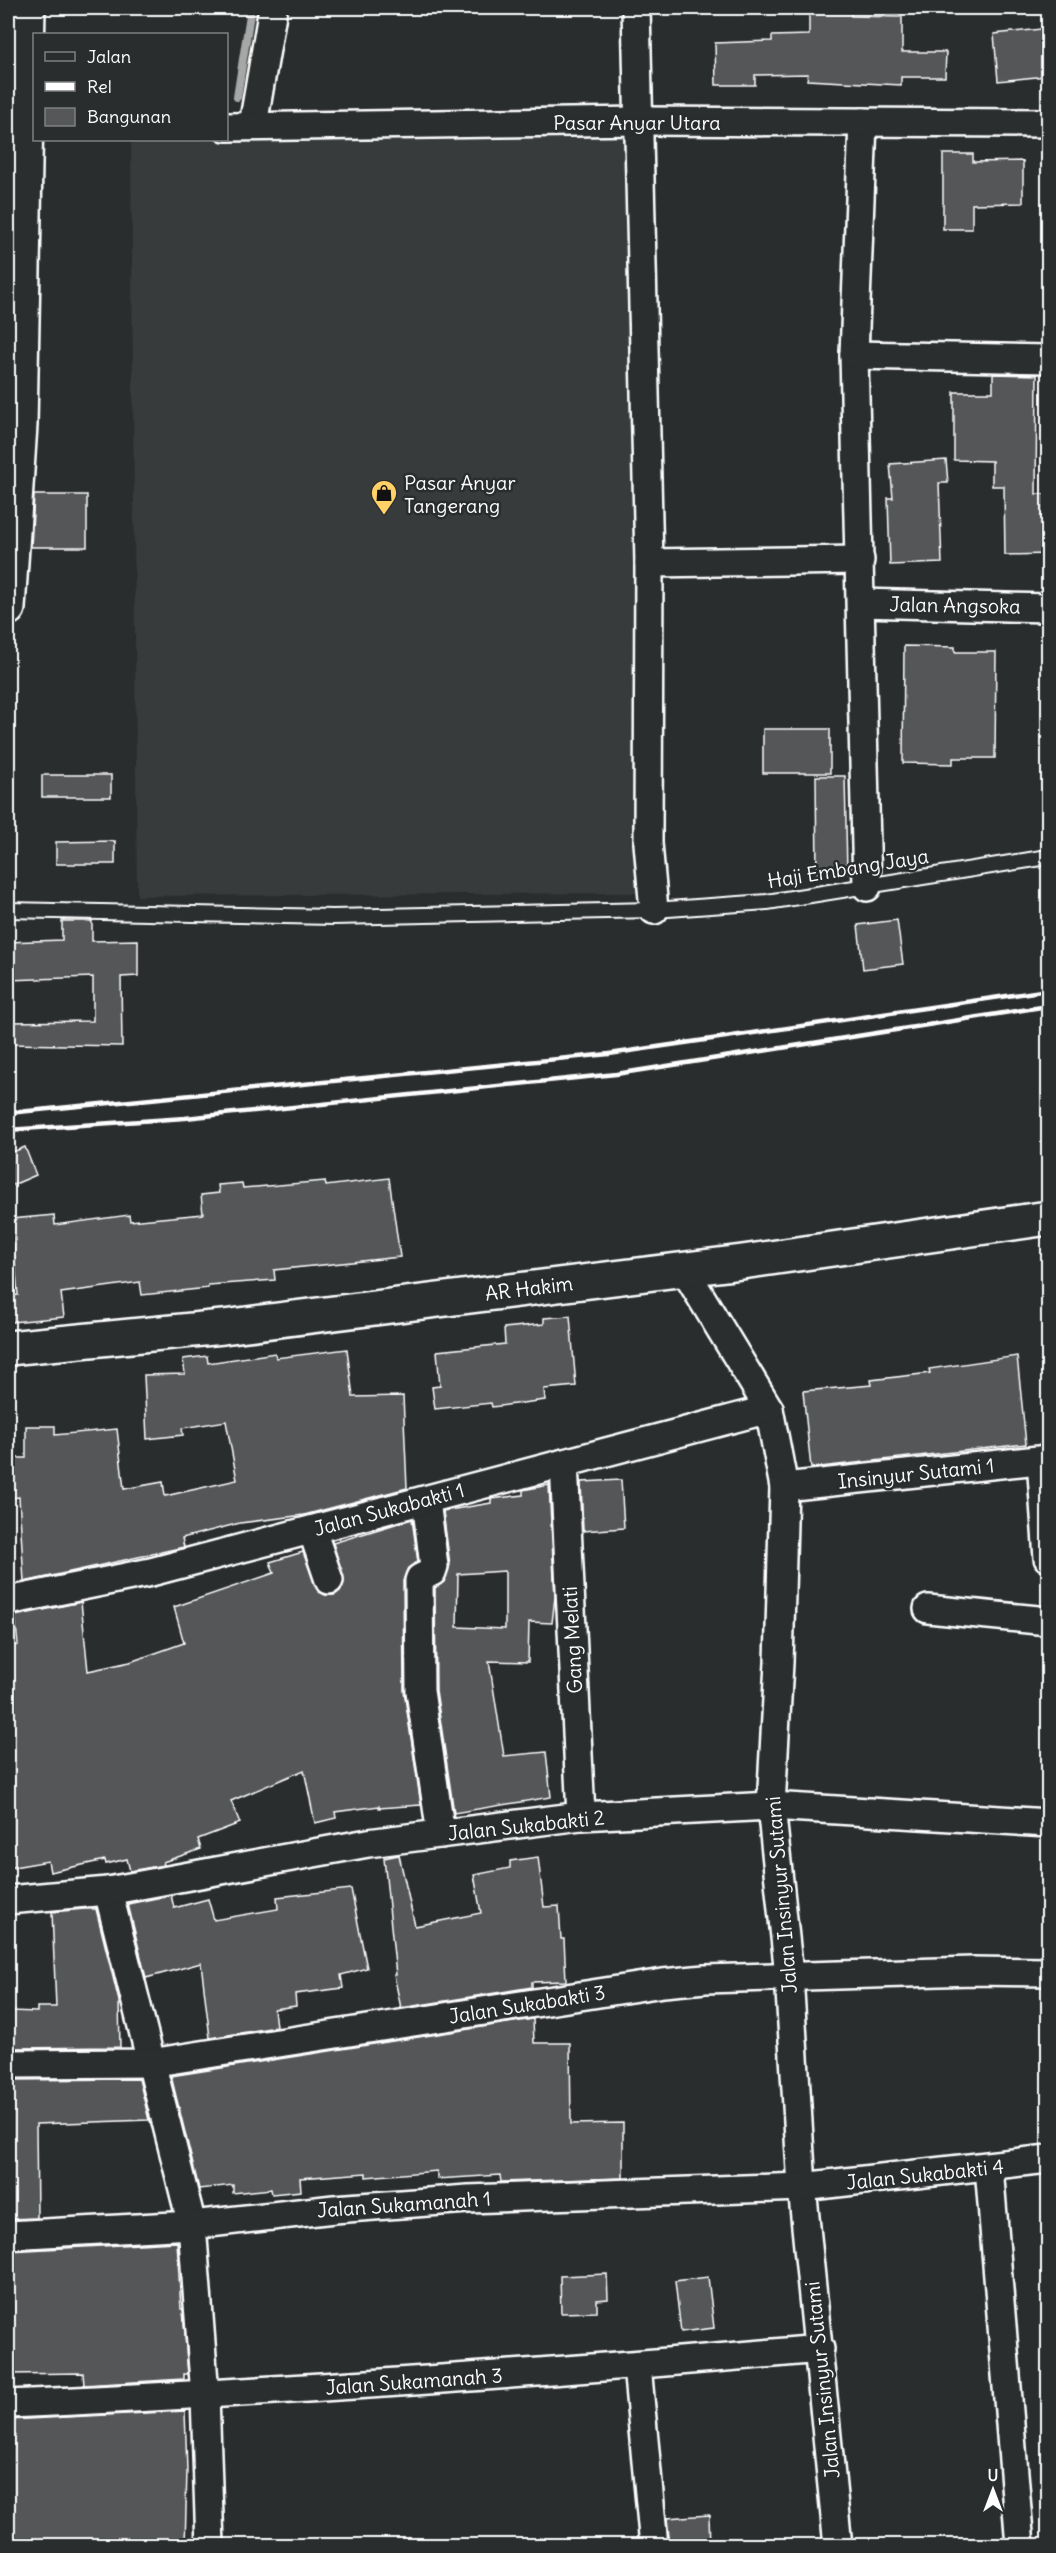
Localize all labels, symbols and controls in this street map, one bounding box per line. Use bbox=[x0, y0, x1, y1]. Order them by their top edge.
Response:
legend bbox=[33, 33, 228, 141]
text: Jalan bbox=[87, 45, 131, 68]
text: Rel bbox=[87, 75, 112, 98]
text: Bangunan bbox=[87, 105, 171, 128]
street label: Pasar Anyar Utara bbox=[553, 110, 721, 135]
place label: Pasar Anyar Tangerang bbox=[404, 470, 516, 518]
shop icon: Pasar Anyar Tangerang bbox=[369, 478, 399, 516]
street label: Jalan Angsoka bbox=[889, 591, 1021, 619]
street label: Haji Embang Jaya bbox=[766, 843, 930, 893]
street label: AR Hakim bbox=[484, 1270, 574, 1306]
street label: Insinyur Sutami 1 bbox=[837, 1452, 995, 1494]
street label: Jalan Sukabakti 1 bbox=[311, 1477, 467, 1541]
street label: Gang Melati bbox=[557, 1586, 587, 1694]
street label: Jalan Insinyur Sutami bbox=[760, 1795, 802, 1995]
street label: Jalan Sukabakti 2 bbox=[446, 1804, 606, 1846]
street label: Jalan Sukabakti 3 bbox=[447, 1979, 607, 2029]
street label: Jalan Sukabakti 4 bbox=[845, 2153, 1005, 2195]
street label: Jalan Sukamanah 1 bbox=[316, 2185, 492, 2223]
street label: Jalan Insinyur Sutami bbox=[799, 2280, 845, 2480]
street label: Jalan Sukamanah 3 bbox=[325, 2362, 503, 2400]
north arrow bbox=[963, 2460, 1023, 2520]
text: U bbox=[988, 2465, 998, 2485]

